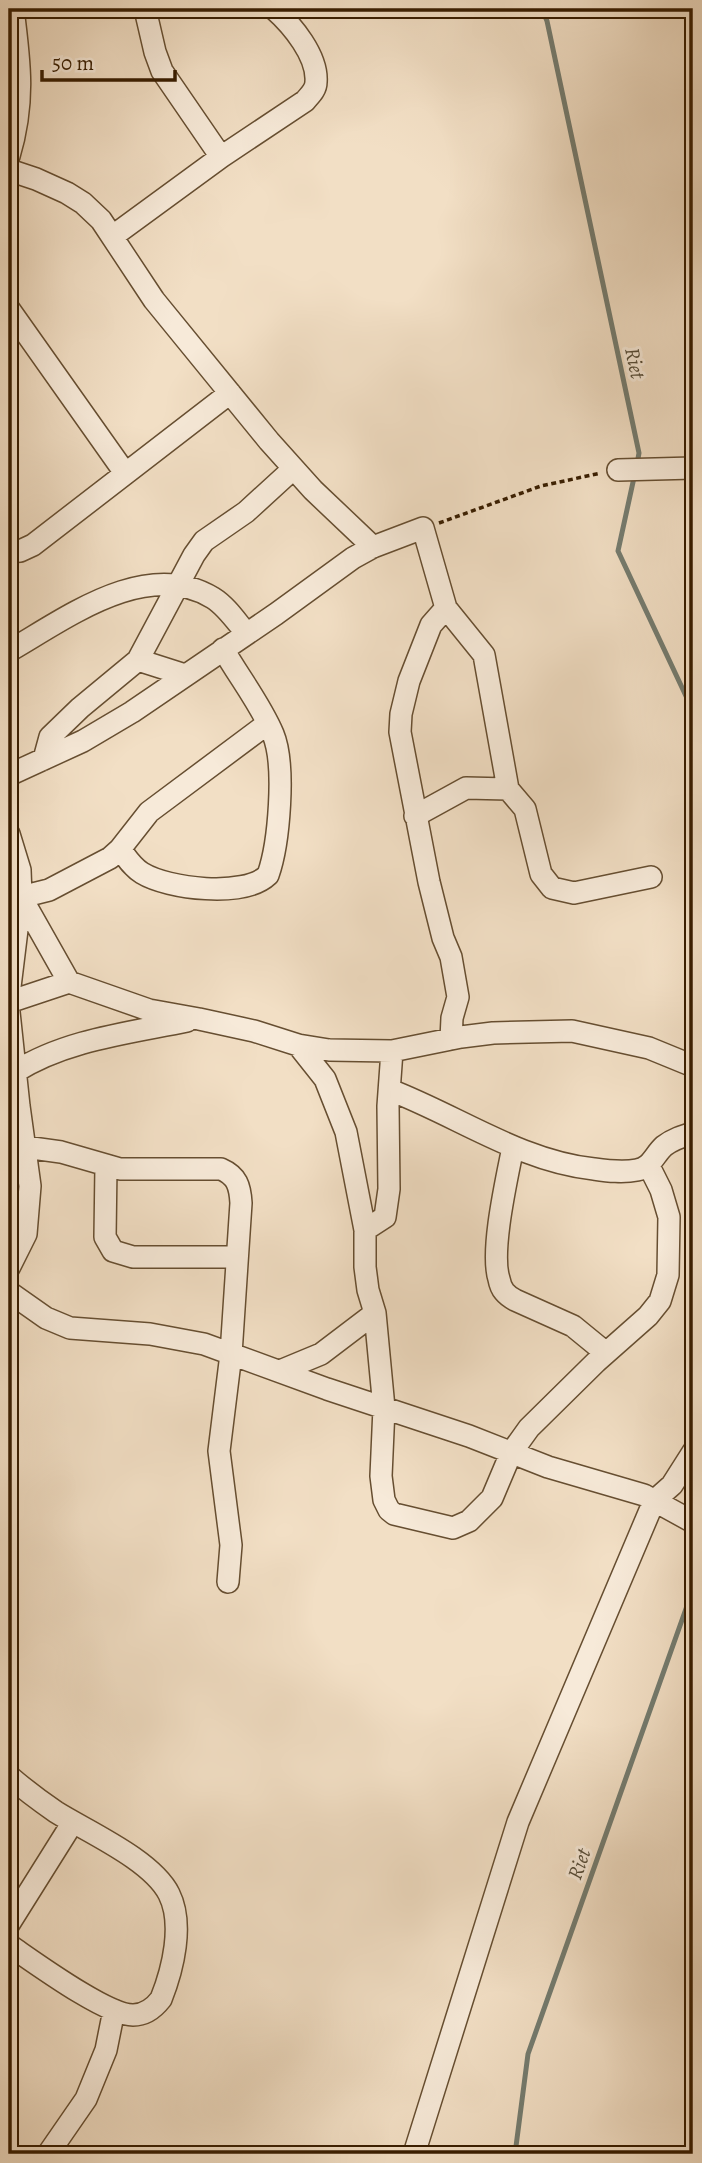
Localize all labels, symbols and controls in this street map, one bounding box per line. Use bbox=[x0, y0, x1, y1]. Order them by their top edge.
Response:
scale bar bbox=[42, 38, 175, 82]
text: 50 m bbox=[52, 49, 94, 77]
water label: Riet bbox=[618, 345, 652, 382]
water label: Riet bbox=[561, 1844, 598, 1883]

